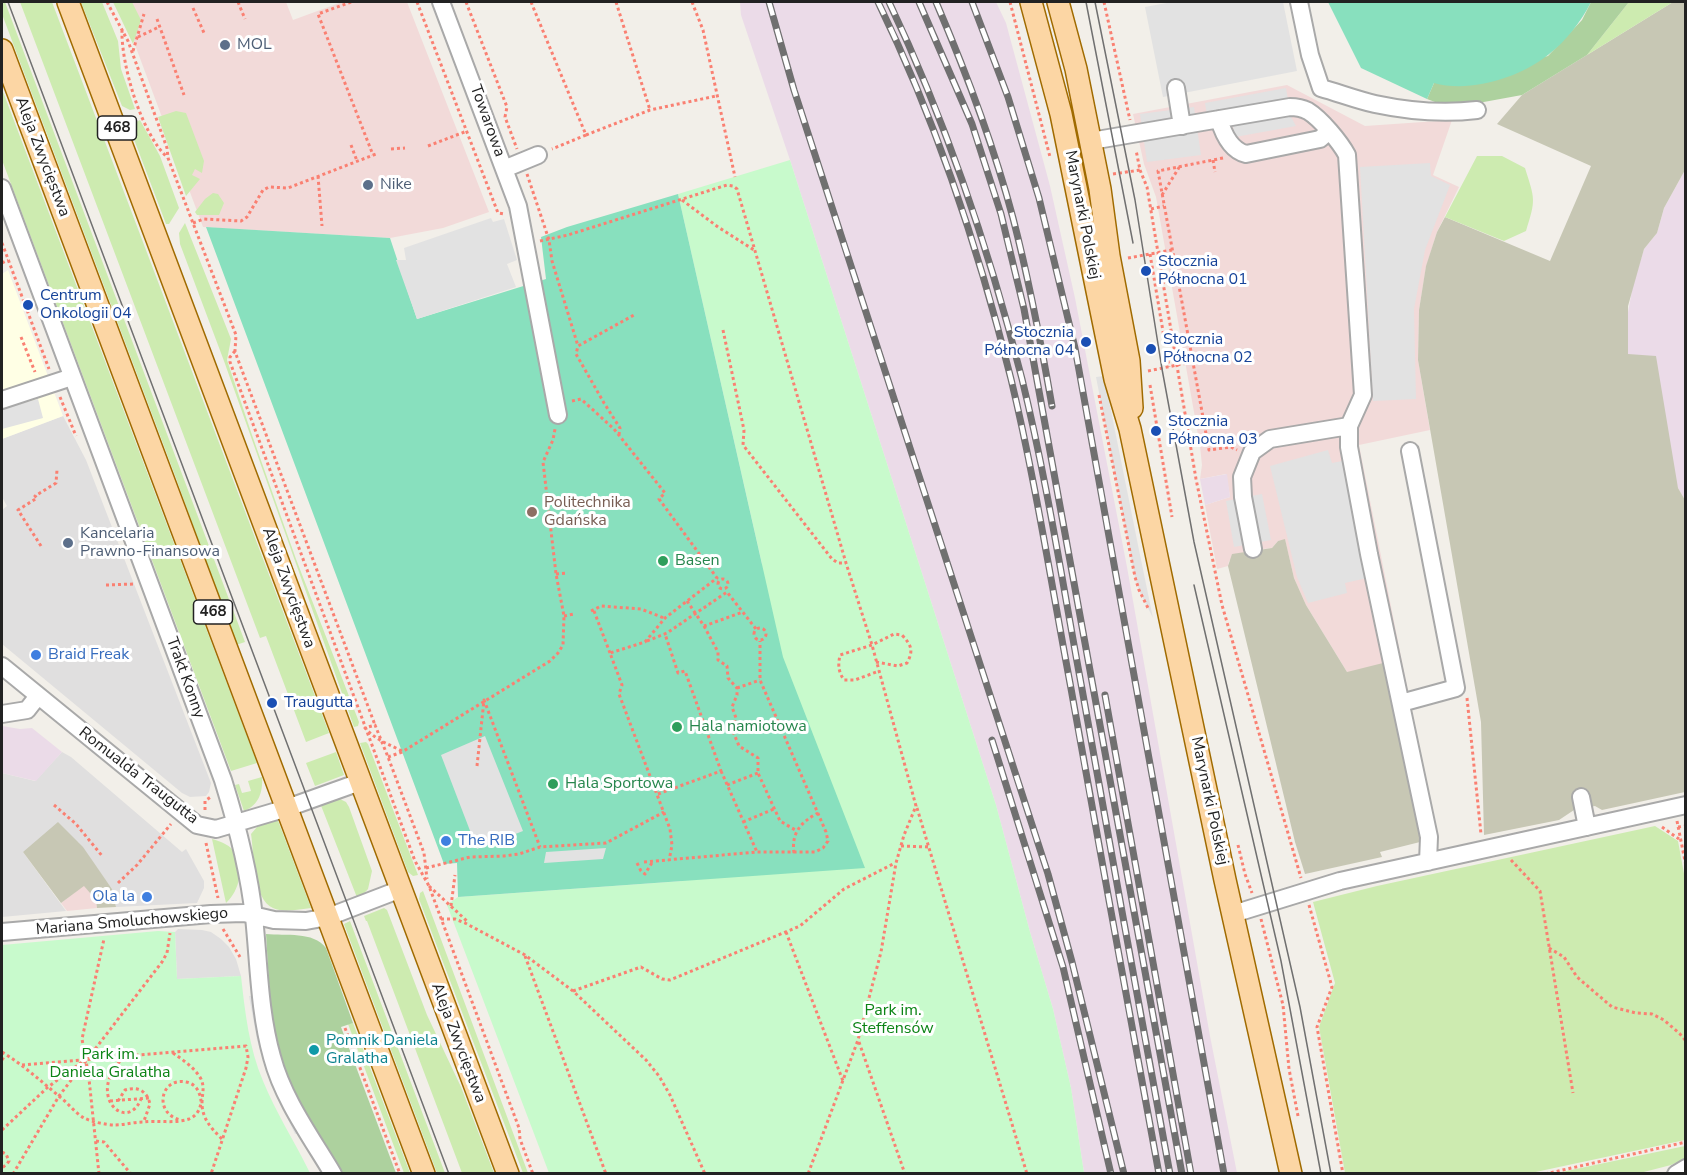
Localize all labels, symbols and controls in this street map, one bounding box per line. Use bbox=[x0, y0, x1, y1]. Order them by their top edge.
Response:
place label: MOL bbox=[237, 35, 272, 55]
marker: MOL bbox=[218, 38, 232, 52]
street label: Towarowa bbox=[465, 82, 509, 160]
street label: Aleja Zwycięstwa bbox=[10, 94, 74, 220]
road number: 468 bbox=[98, 116, 136, 140]
street label: Marynarki Polskiej bbox=[1060, 149, 1104, 281]
place label: Nike bbox=[380, 175, 412, 195]
marker: Nike bbox=[361, 178, 375, 192]
place label: Stocznia Północna 01 bbox=[1158, 252, 1248, 290]
marker: Stocznia Północna 01 bbox=[1139, 264, 1153, 278]
place label: Centrum Onkologii 04 bbox=[40, 286, 132, 324]
marker: Centrum Onkologii 04 bbox=[21, 298, 35, 312]
place label: Stocznia Północna 04 bbox=[984, 323, 1074, 361]
place label: Stocznia Północna 02 bbox=[1163, 330, 1253, 368]
marker: Stocznia Północna 04 bbox=[1079, 335, 1093, 349]
marker: Stocznia Północna 02 bbox=[1144, 342, 1158, 356]
place label: Stocznia Północna 03 bbox=[1168, 412, 1258, 450]
marker: Stocznia Północna 03 bbox=[1149, 424, 1163, 438]
place label: Politechnika Gdańska bbox=[544, 493, 631, 531]
marker: Politechnika Gdańska bbox=[525, 505, 539, 519]
place label: Kancelaria Prawno-Finansowa bbox=[80, 524, 220, 562]
street label: Aleja Zwycięstwa bbox=[257, 525, 319, 651]
marker: Kancelaria Prawno-Finansowa bbox=[61, 536, 75, 550]
place label: Basen bbox=[675, 551, 720, 571]
marker: Basen bbox=[656, 554, 670, 568]
road number: 468 bbox=[194, 600, 232, 624]
street label: Trakt Konny bbox=[161, 635, 209, 721]
place label: Braid Freak bbox=[48, 645, 129, 665]
marker: Braid Freak bbox=[29, 648, 43, 662]
place label: Traugutta bbox=[284, 693, 353, 713]
marker: Traugutta bbox=[265, 696, 279, 710]
place label: Hala namiotowa bbox=[689, 717, 807, 737]
marker: Hala namiotowa bbox=[670, 720, 684, 734]
street label: Romualda Traugutta bbox=[74, 723, 202, 829]
street label: Marynarki Polskiej bbox=[1186, 735, 1232, 867]
place label: Hala Sportowa bbox=[565, 774, 673, 794]
marker: Hala Sportowa bbox=[546, 777, 560, 791]
place label: The RIB bbox=[458, 831, 515, 851]
marker: The RIB bbox=[439, 834, 453, 848]
place label: Ola la bbox=[92, 887, 135, 907]
marker: Ola la bbox=[140, 890, 154, 904]
street label: Mariana Smoluchowskiego bbox=[35, 904, 229, 940]
street label: Aleja Zwycięstwa bbox=[426, 980, 490, 1106]
park label: Park im. Steffensów bbox=[852, 1001, 934, 1039]
place label: Pomnik Daniela Gralatha bbox=[326, 1031, 438, 1069]
marker: Pomnik Daniela Gralatha bbox=[307, 1043, 321, 1057]
park label: Park im. Daniela Gralatha bbox=[49, 1045, 171, 1083]

